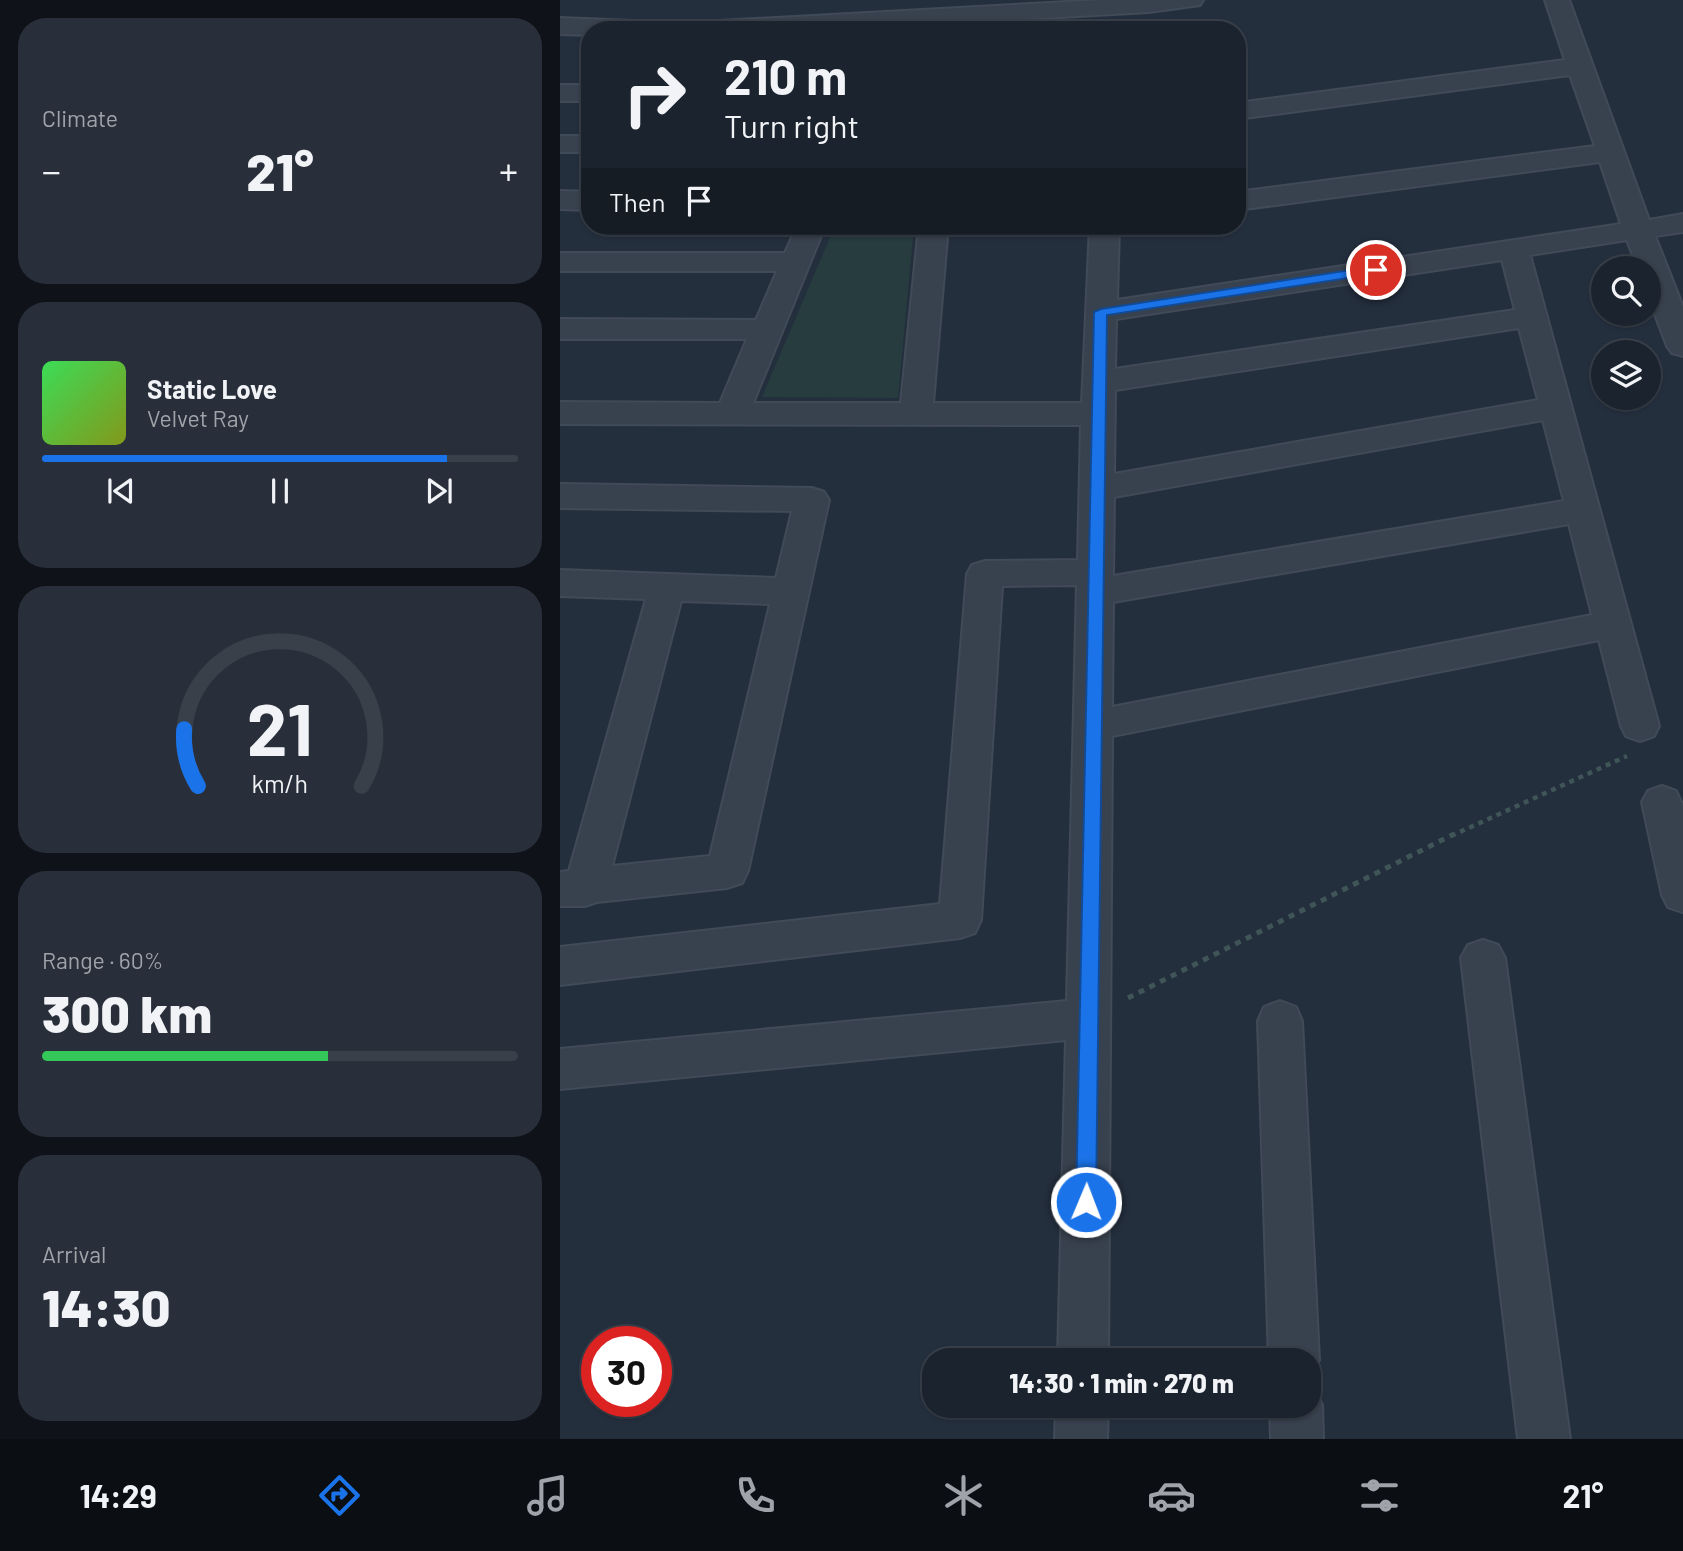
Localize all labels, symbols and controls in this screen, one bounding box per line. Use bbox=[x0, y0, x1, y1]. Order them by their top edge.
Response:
text: 210 m bbox=[724, 46, 847, 105]
icon: right bbox=[609, 49, 700, 140]
text: Climate bbox=[42, 104, 118, 132]
text: Turn right bbox=[724, 106, 859, 144]
text: 21° bbox=[246, 139, 314, 201]
text: − bbox=[42, 147, 61, 193]
text: + bbox=[499, 147, 518, 193]
icon: arrive bbox=[680, 182, 718, 220]
text: Then bbox=[609, 186, 666, 217]
pin bbox=[1346, 240, 1406, 300]
icon: arrive bbox=[1357, 251, 1395, 289]
map controls bbox=[1591, 256, 1661, 410]
button: search bbox=[1591, 256, 1661, 326]
button: layers bbox=[1591, 340, 1661, 410]
text: Static Love bbox=[147, 373, 277, 404]
text: Velvet Ray bbox=[147, 404, 249, 432]
icon: previous bbox=[102, 472, 140, 510]
icon: pause bbox=[261, 472, 299, 510]
icon: next bbox=[420, 472, 458, 510]
text: 21 bbox=[247, 683, 313, 771]
text: km/h bbox=[252, 767, 308, 797]
text: Range · 60% bbox=[42, 946, 163, 974]
text: 300 km bbox=[42, 981, 212, 1043]
position arrow bbox=[1049, 1165, 1123, 1239]
text: Arrival bbox=[42, 1240, 106, 1268]
text: 14:30 bbox=[42, 1275, 171, 1337]
speed limit sign: 30 bbox=[581, 1326, 672, 1417]
text: 14:30 · 1 min · 270 m bbox=[1009, 1367, 1234, 1398]
icon: directions bbox=[315, 1471, 364, 1520]
icon: music bbox=[523, 1471, 572, 1520]
icon: phone bbox=[731, 1471, 780, 1520]
icon: climate bbox=[939, 1471, 988, 1520]
icon: car bbox=[1147, 1471, 1196, 1520]
icon: filters bbox=[1355, 1471, 1404, 1520]
text: 14:29 bbox=[79, 1476, 157, 1514]
text: 21° bbox=[1562, 1476, 1604, 1514]

